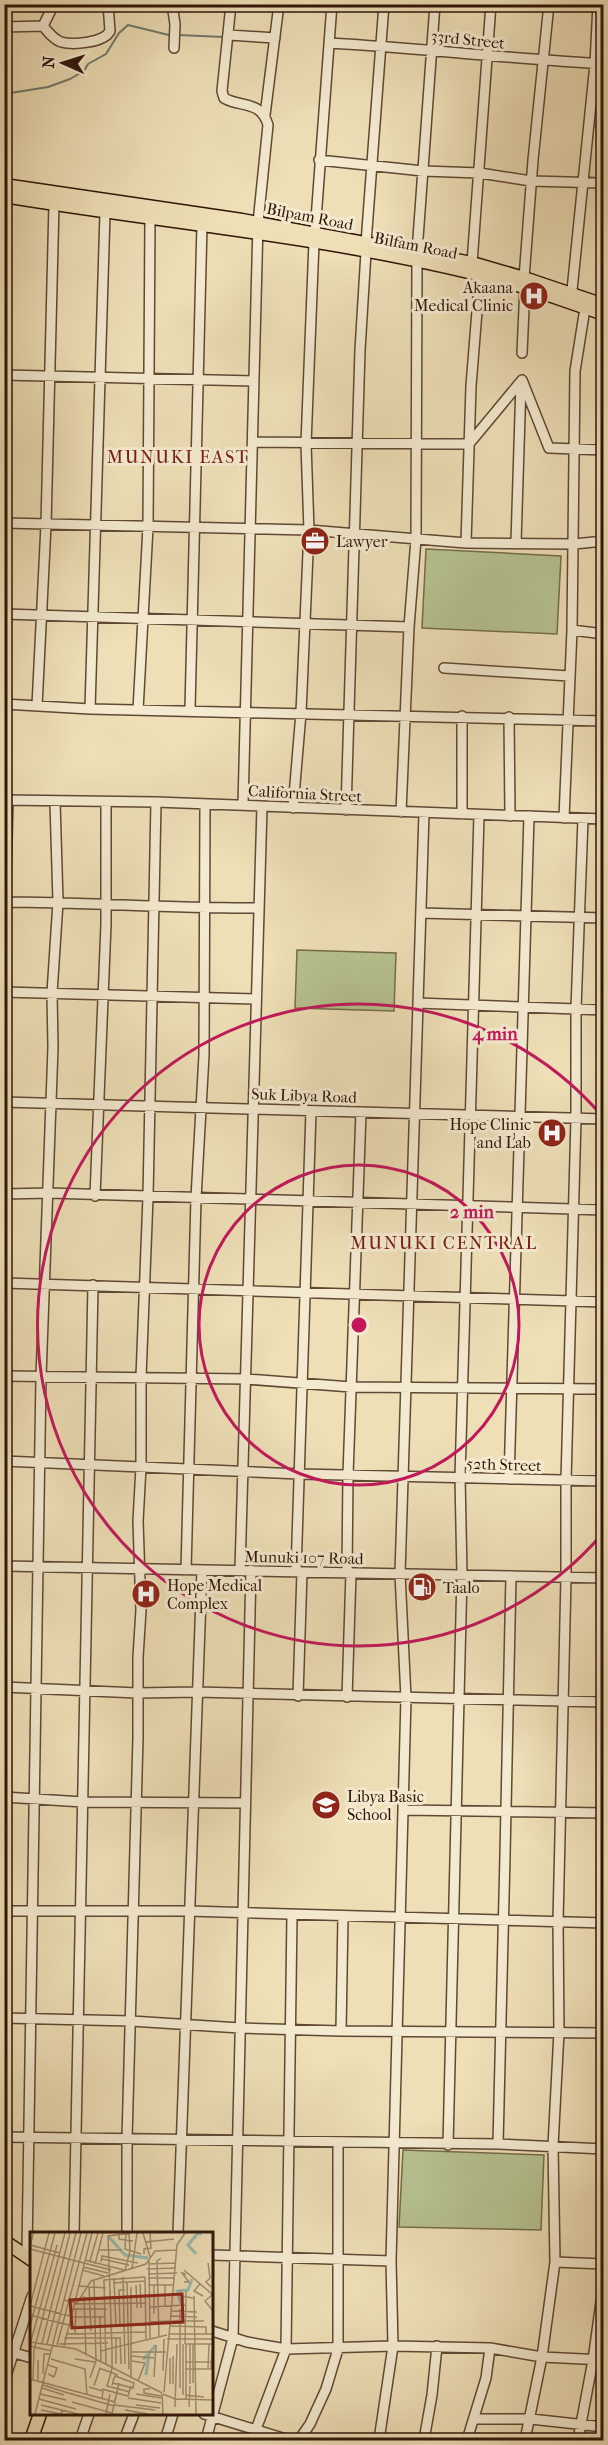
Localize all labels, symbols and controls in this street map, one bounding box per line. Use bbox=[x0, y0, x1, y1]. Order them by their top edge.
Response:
street label: 33rd Street bbox=[430, 26, 506, 53]
north arrow bbox=[33, 33, 93, 93]
text: N bbox=[39, 55, 58, 69]
street label: Bilpam Road bbox=[265, 199, 355, 234]
street label: Bilfam Road bbox=[373, 228, 460, 263]
place label: Akaana Medical Clinic bbox=[414, 278, 514, 315]
hospital icon: Akaana Medical Clinic bbox=[518, 280, 550, 312]
district label: MUNUKI EAST bbox=[107, 447, 249, 468]
office icon: Lawyer bbox=[299, 525, 331, 557]
place label: Lawyer bbox=[336, 532, 388, 551]
street label: California Street bbox=[247, 781, 363, 806]
text: 4 min bbox=[471, 1024, 518, 1045]
street label: Suk Libya Road bbox=[251, 1084, 358, 1107]
place label: Hope Clinic and Lab bbox=[450, 1115, 531, 1152]
hospital icon: Hope Clinic and Lab bbox=[536, 1117, 568, 1149]
text: 2 min bbox=[450, 1202, 494, 1223]
district label: MUNUKI CENTRAL bbox=[350, 1233, 538, 1254]
centre of rings bbox=[349, 1315, 369, 1335]
street label: 52th Street bbox=[466, 1454, 542, 1475]
street label: Munuki 107 Road bbox=[244, 1547, 364, 1568]
fuel station icon: Taalo bbox=[406, 1571, 438, 1603]
place label: Hope Medical Complex bbox=[167, 1576, 263, 1613]
hospital icon: Hope Medical Complex bbox=[130, 1578, 162, 1610]
place label: Taalo bbox=[443, 1578, 480, 1597]
place label: Libya Basic School bbox=[347, 1787, 424, 1824]
school or university icon: Libya Basic School bbox=[310, 1789, 342, 1821]
inset map bbox=[30, 2232, 213, 2415]

